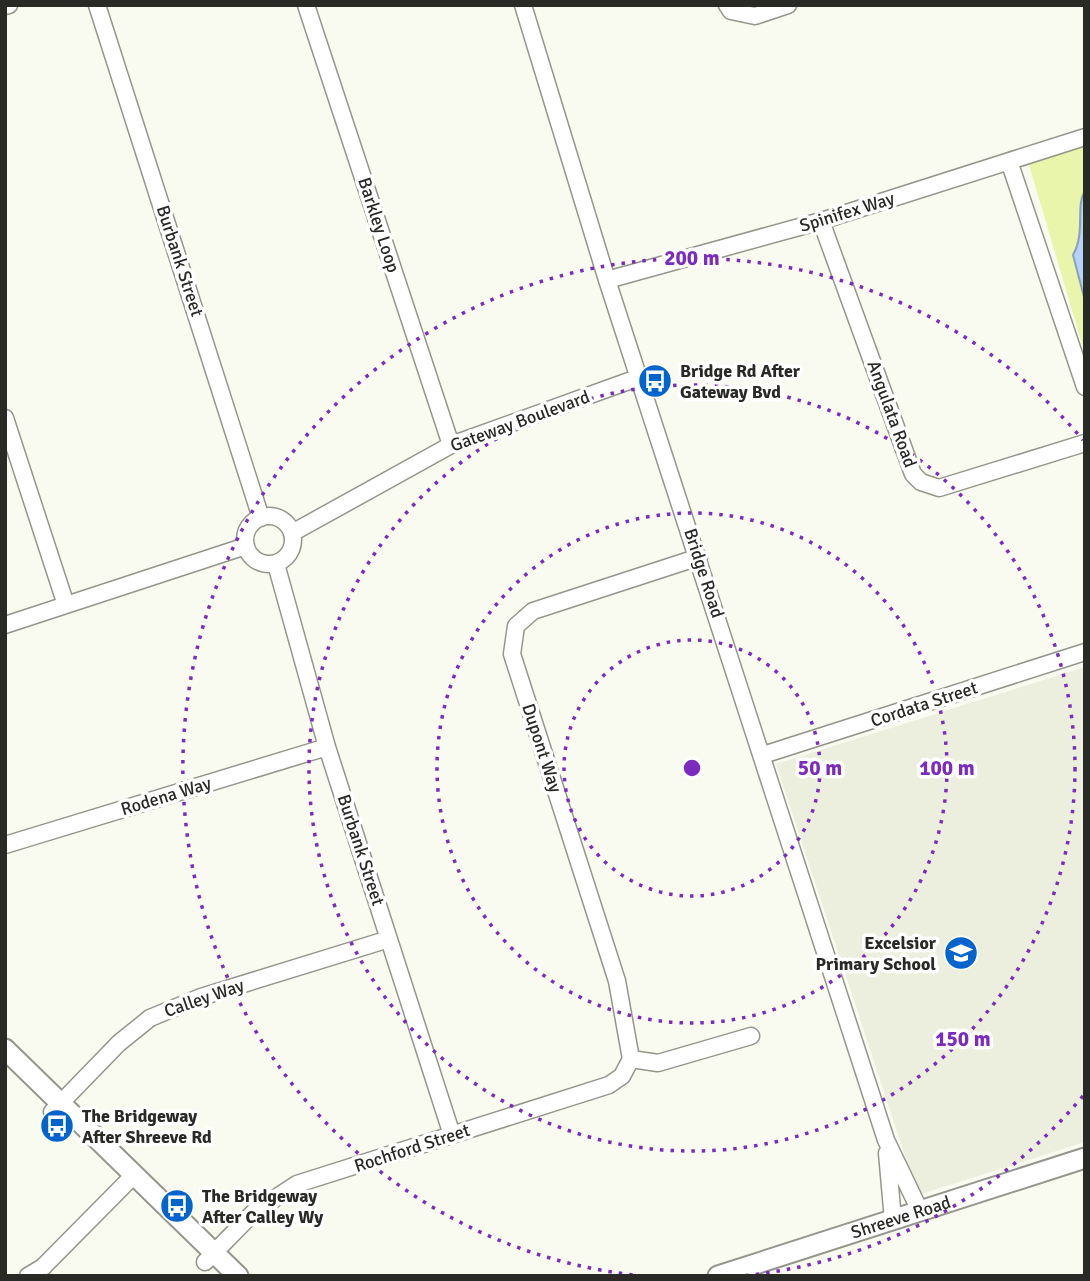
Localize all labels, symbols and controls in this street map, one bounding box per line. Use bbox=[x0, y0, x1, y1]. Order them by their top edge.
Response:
street label: Barkley Loop bbox=[353, 175, 405, 275]
street label: Spinifex Way bbox=[797, 187, 898, 237]
street label: Burbank Street bbox=[152, 203, 208, 319]
text: 200 m bbox=[664, 245, 720, 271]
street label: Angulata Road bbox=[862, 357, 922, 471]
place label: Bridge Rd After Gateway Bvd bbox=[680, 360, 801, 403]
bus stop icon: Bridge Rd After Gateway Bvd bbox=[636, 362, 674, 400]
street label: Gateway Boulevard bbox=[447, 386, 593, 456]
street label: Bridge Road bbox=[679, 525, 729, 621]
street label: Cordata Street bbox=[868, 676, 980, 732]
street label: Dupont Way bbox=[517, 701, 567, 796]
text: 50 m bbox=[798, 755, 842, 781]
text: 100 m bbox=[919, 755, 975, 781]
centre of rings bbox=[680, 756, 704, 780]
street label: Rodena Way bbox=[118, 772, 214, 820]
street label: Burbank Street bbox=[333, 792, 389, 908]
place label: Excelsior Primary School bbox=[816, 932, 937, 975]
school or university icon: Excelsior Primary School bbox=[942, 934, 980, 972]
street label: Calley Way bbox=[161, 974, 247, 1022]
text: 150 m bbox=[935, 1026, 991, 1052]
place label: The Bridgeway After Shreeve Rd bbox=[82, 1105, 212, 1148]
bus stop icon: The Bridgeway After Shreeve Rd bbox=[38, 1107, 76, 1145]
street label: Rochford Street bbox=[351, 1119, 473, 1177]
place label: The Bridgeway After Calley Wy bbox=[202, 1185, 323, 1228]
bus stop icon: The Bridgeway After Calley Wy bbox=[158, 1187, 196, 1225]
street label: Shreeve Road bbox=[848, 1191, 953, 1244]

